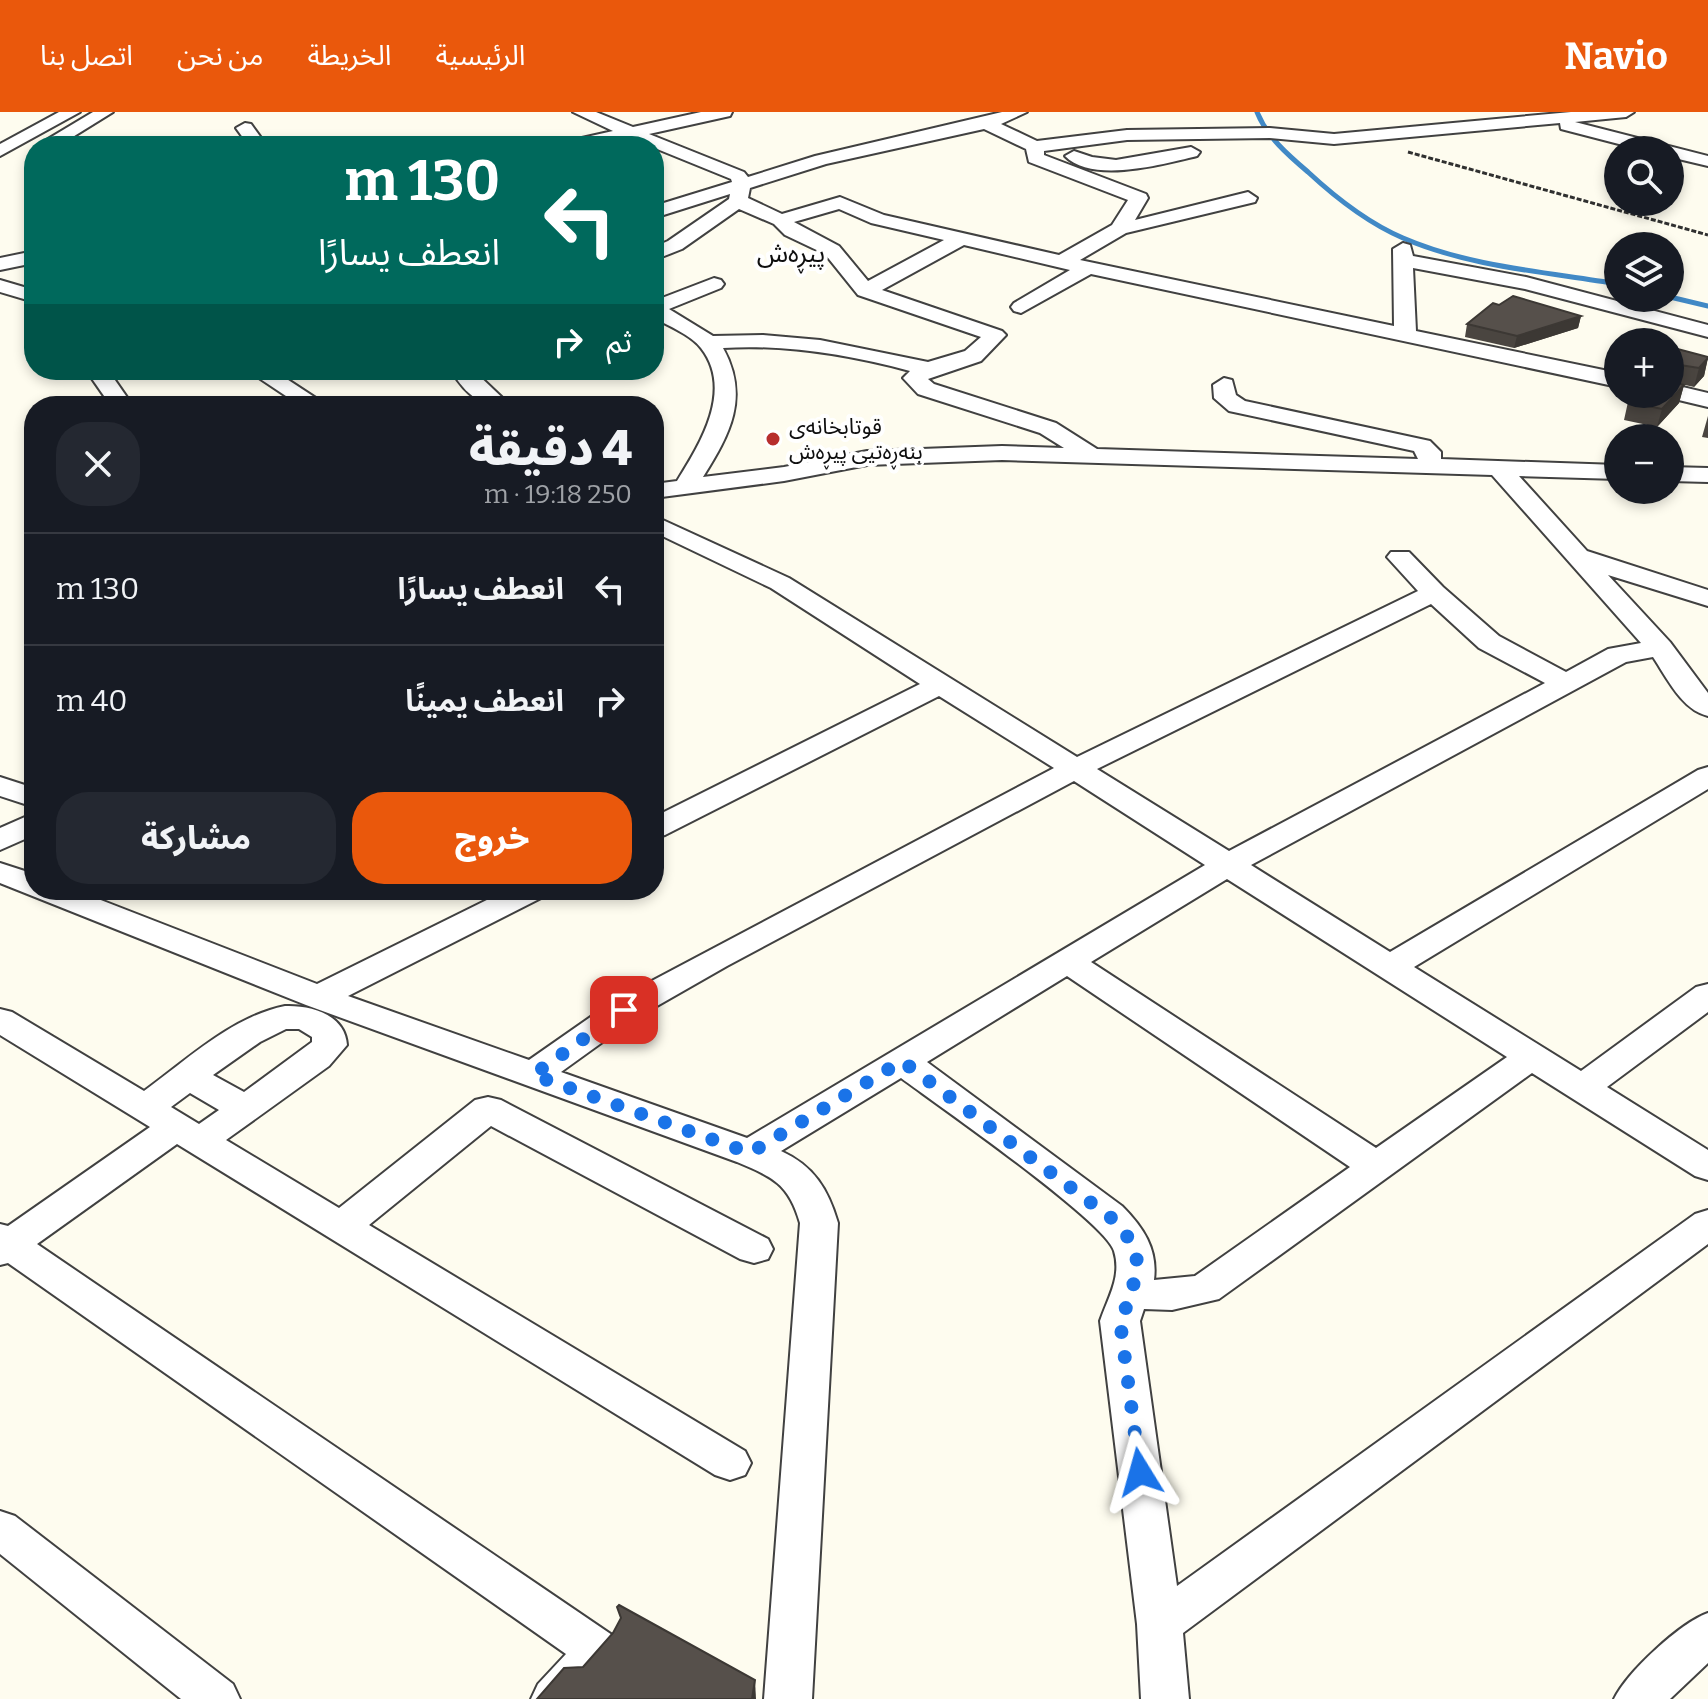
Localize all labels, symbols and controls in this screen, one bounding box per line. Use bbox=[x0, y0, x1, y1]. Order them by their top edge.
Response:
text: Navio bbox=[1564, 33, 1668, 79]
text: اتصل بنا bbox=[40, 39, 133, 72]
text: من نحن bbox=[177, 39, 264, 72]
text: الخريطة bbox=[308, 39, 391, 72]
text: الرئيسية bbox=[435, 39, 525, 72]
map controls bbox=[1604, 136, 1684, 504]
button: search bbox=[1604, 136, 1684, 216]
text: 130 m bbox=[344, 148, 500, 215]
icon: left bbox=[528, 168, 632, 272]
text: انعطف يسارًا bbox=[318, 231, 500, 275]
button: layers bbox=[1604, 232, 1684, 312]
district label: پیڕەش bbox=[757, 238, 825, 274]
icon: right bbox=[546, 320, 590, 364]
text: ثم bbox=[606, 324, 632, 360]
button: + bbox=[1604, 328, 1684, 408]
place label: قوتابخانەی بنەڕەتیی پیڕەش bbox=[789, 413, 923, 469]
text: 4 دقيقة bbox=[469, 420, 632, 478]
button: close bbox=[56, 422, 140, 506]
button: − bbox=[1604, 424, 1684, 504]
marker: قوتابخانەی بنەڕەتیی پیڕەش bbox=[764, 430, 782, 448]
text: 250 m · 19:18 bbox=[484, 479, 632, 510]
icon: left bbox=[588, 567, 632, 611]
text: 130 m bbox=[56, 571, 139, 607]
text: انعطف يسارًا bbox=[397, 571, 564, 607]
icon: right bbox=[588, 679, 632, 723]
text: 40 m bbox=[56, 683, 127, 719]
text: انعطف يمينًا bbox=[405, 683, 564, 719]
button: مشاركة bbox=[56, 792, 336, 884]
button: خروج bbox=[352, 792, 632, 884]
pin bbox=[590, 976, 658, 1044]
icon: arrive bbox=[602, 988, 646, 1032]
position arrow bbox=[1098, 1430, 1182, 1514]

